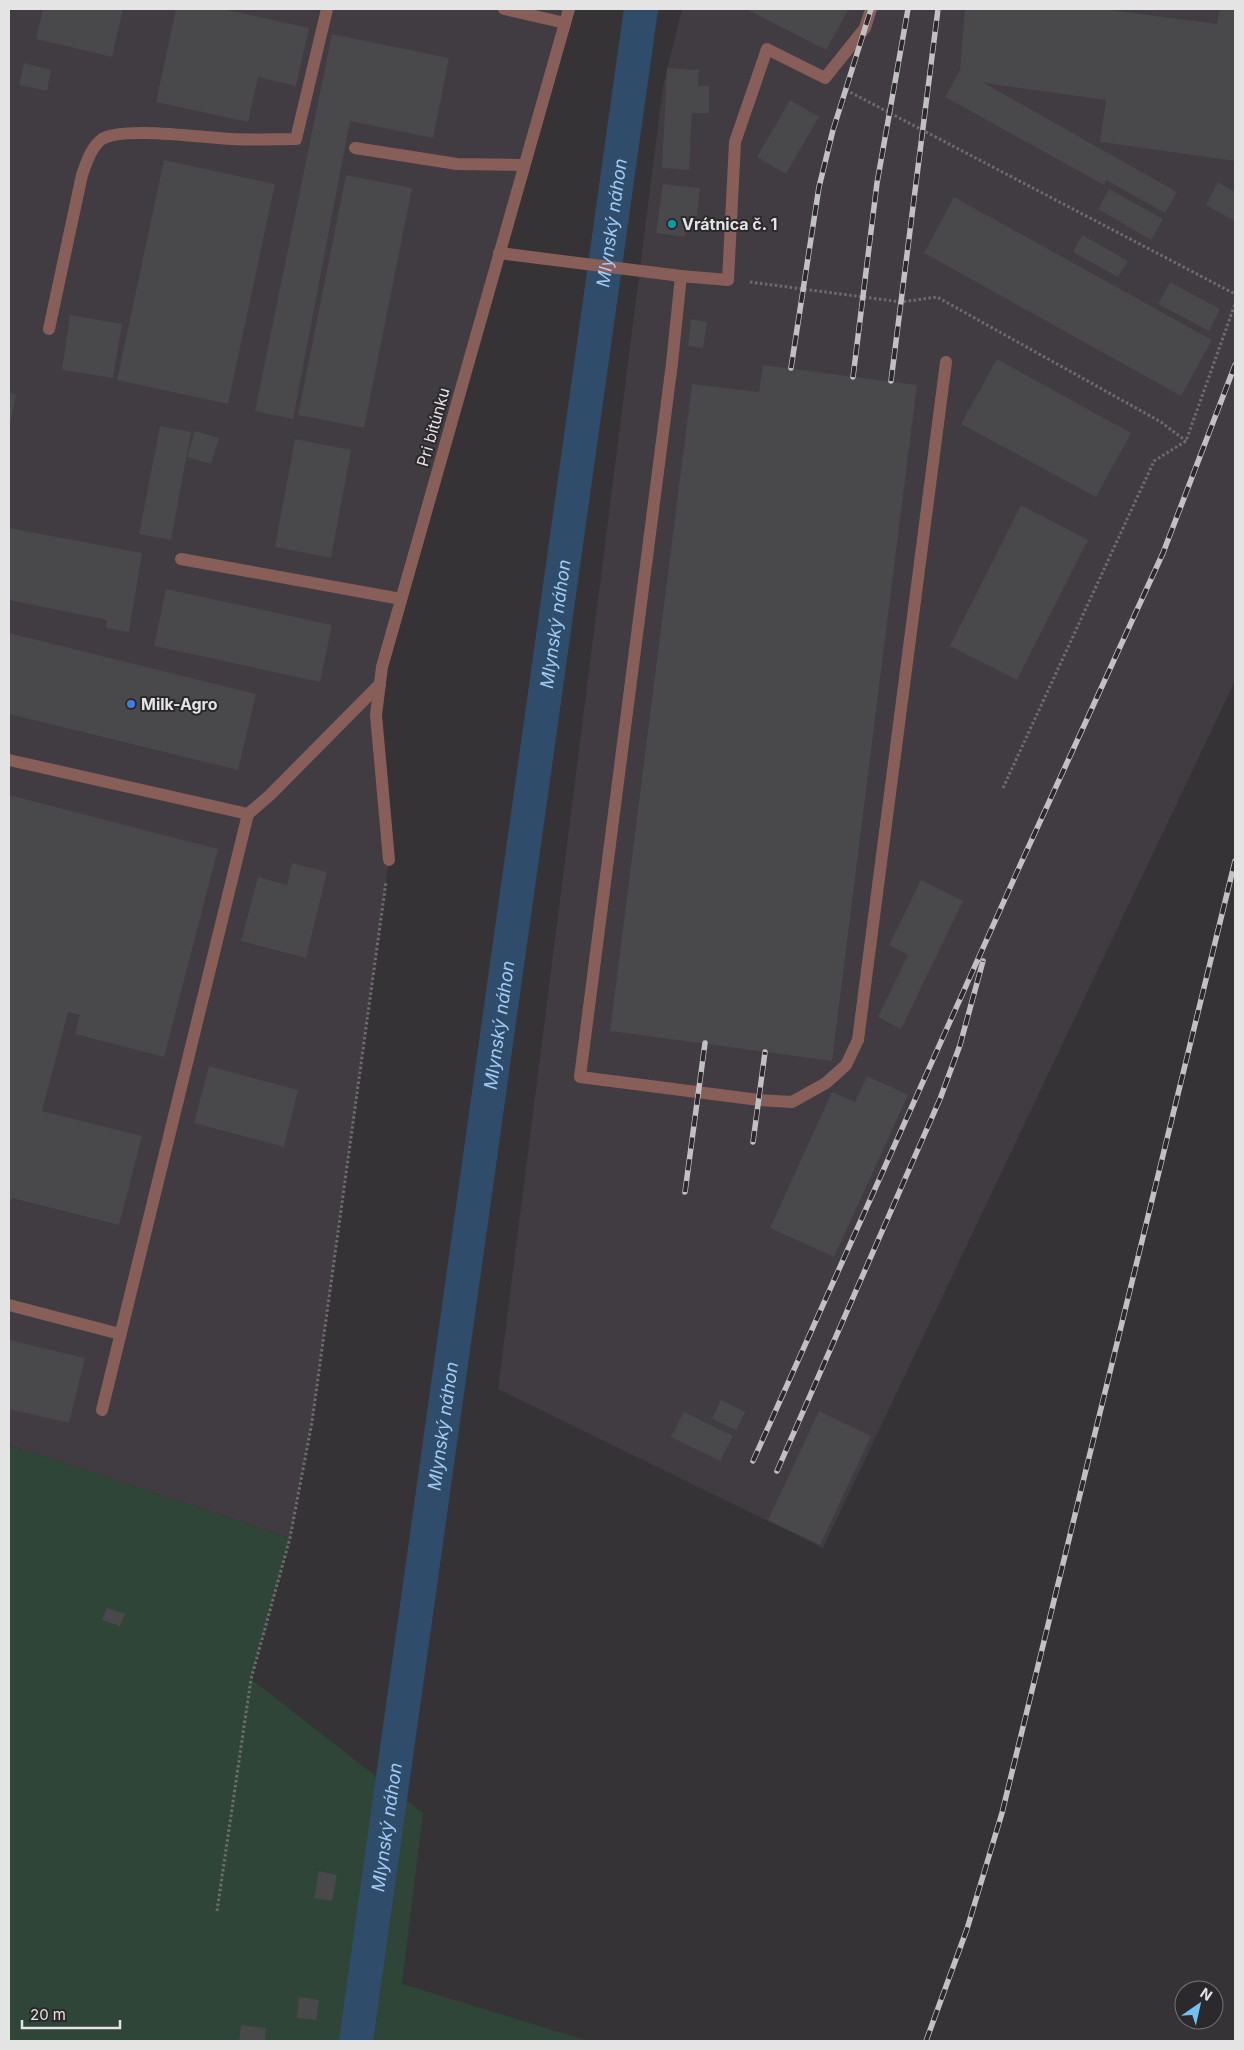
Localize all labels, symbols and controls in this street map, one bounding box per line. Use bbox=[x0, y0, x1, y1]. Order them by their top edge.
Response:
water label: Mlynský náhon bbox=[592, 157, 630, 289]
place label: Vrátnica č. 1 bbox=[682, 214, 777, 234]
marker: Vrátnica č. 1 bbox=[666, 218, 678, 230]
street label: Pri bitúnku bbox=[412, 385, 454, 469]
water label: Mlynský náhon bbox=[535, 558, 574, 690]
place label: Milk-Agro bbox=[141, 694, 218, 714]
marker: Milk-Agro bbox=[125, 698, 137, 710]
water label: Mlynský náhon bbox=[479, 959, 518, 1091]
water label: Mlynský náhon bbox=[423, 1360, 462, 1492]
water label: Mlynský náhon bbox=[367, 1761, 405, 1893]
north arrow bbox=[1174, 1980, 1224, 2030]
text: N bbox=[1197, 1984, 1216, 2004]
scale bar bbox=[22, 1998, 120, 2030]
text: 20 m bbox=[30, 2005, 66, 2024]

